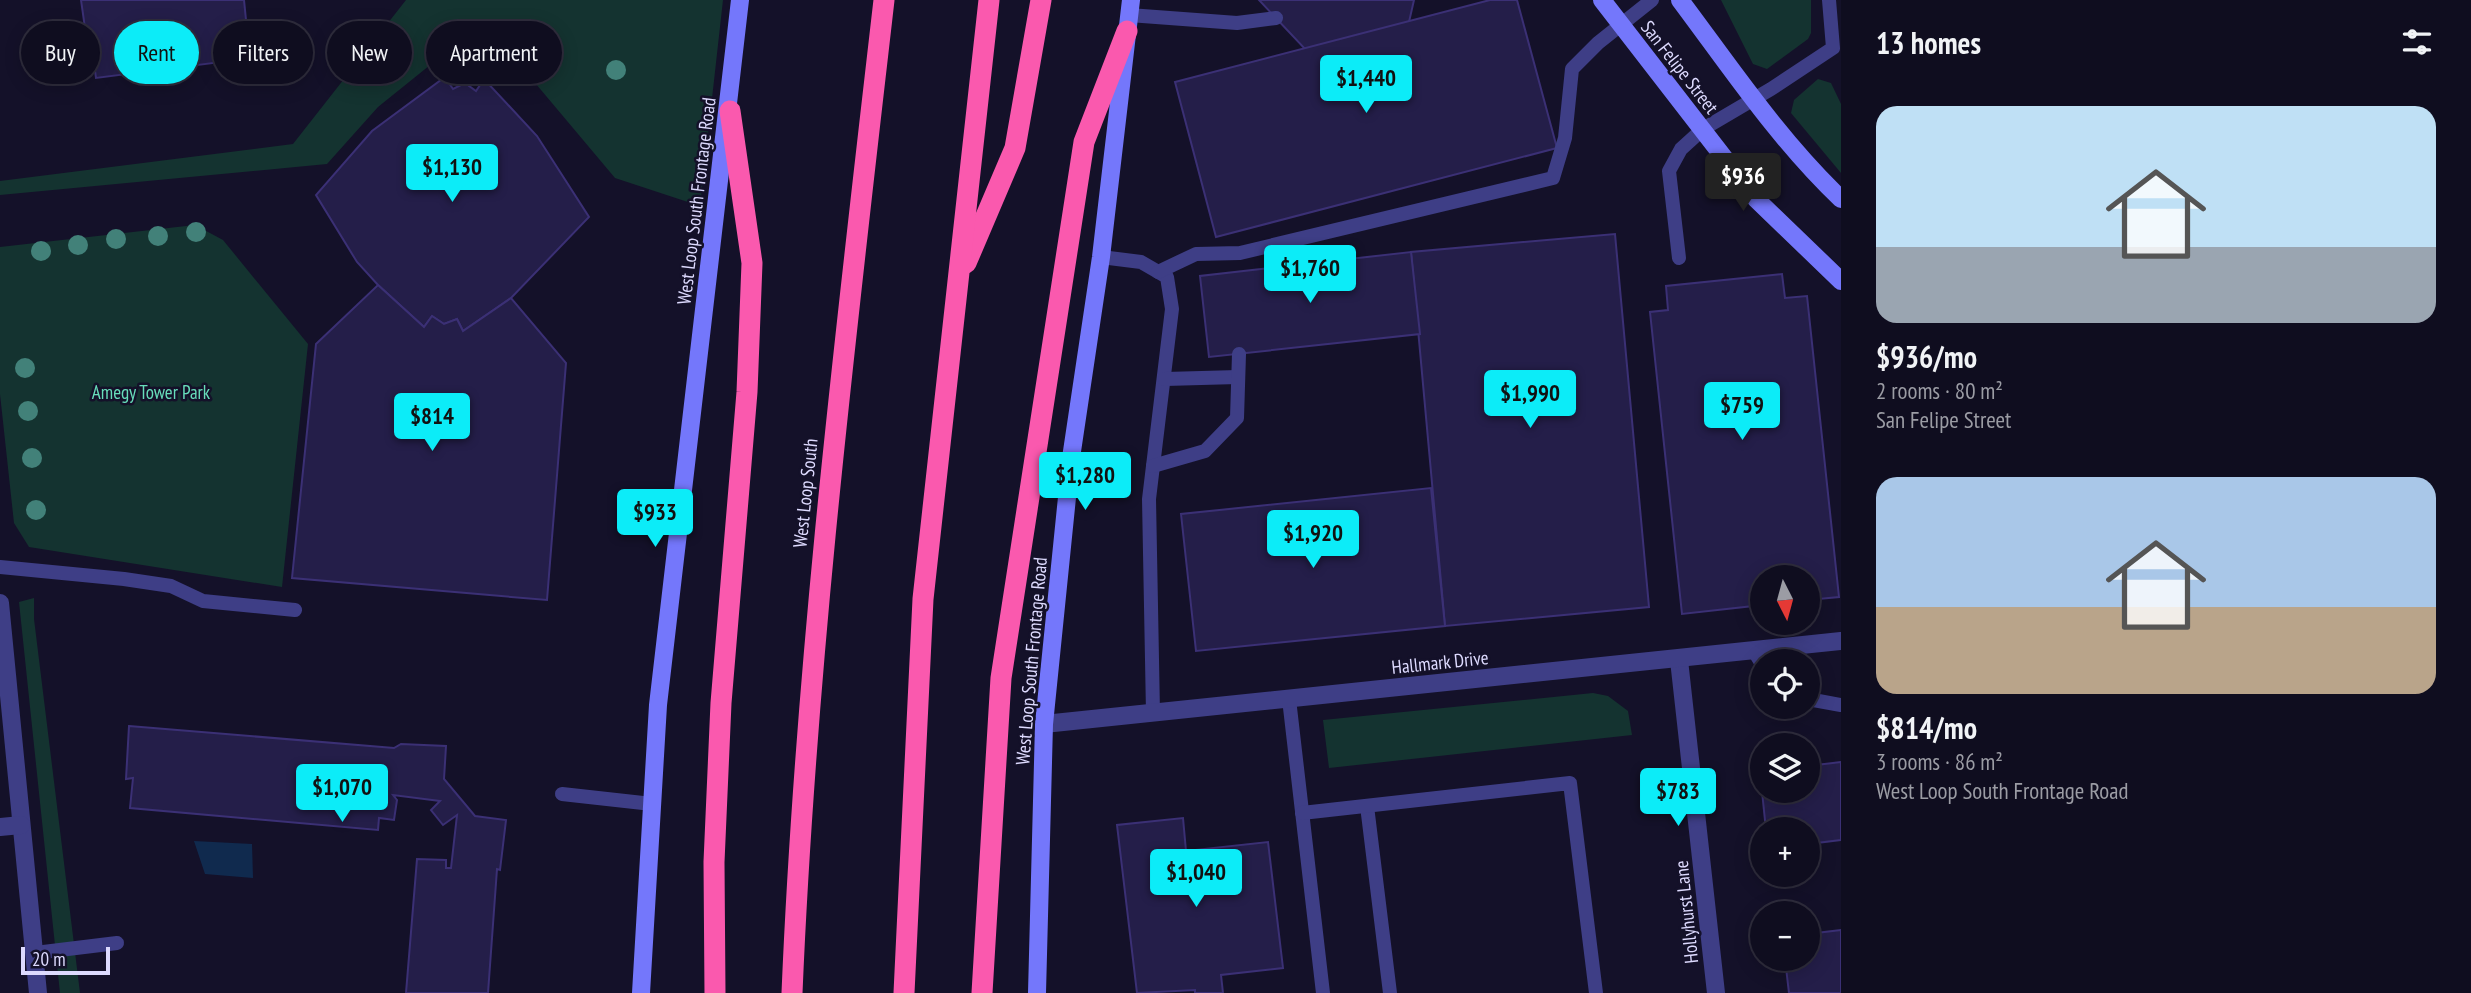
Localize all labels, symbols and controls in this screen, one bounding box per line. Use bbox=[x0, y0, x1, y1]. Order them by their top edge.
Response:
street label: San Felipe Street bbox=[1636, 16, 1724, 119]
chip: Buy bbox=[21, 21, 100, 84]
chip: Rent bbox=[114, 21, 199, 84]
chip: Filters bbox=[213, 21, 313, 84]
chip: New bbox=[327, 21, 412, 84]
chip: Apartment bbox=[426, 21, 562, 84]
text: 13 homes bbox=[1876, 23, 1981, 62]
icon: filters bbox=[2398, 23, 2436, 61]
pin: $1,440 bbox=[1309, 55, 1423, 115]
text: $1,440 bbox=[1336, 63, 1396, 92]
street label: West Loop South Frontage Road bbox=[671, 96, 721, 306]
pin: $1,130 bbox=[395, 144, 509, 204]
icon: home bbox=[2093, 151, 2219, 277]
text: $1,130 bbox=[422, 152, 482, 181]
pin: $936 bbox=[1702, 154, 1784, 213]
text: $936 bbox=[1721, 161, 1765, 190]
pin: $1,760 bbox=[1253, 246, 1367, 305]
text: $1,760 bbox=[1280, 253, 1340, 282]
text: $936/mo bbox=[1876, 337, 1977, 376]
pin: $1,990 bbox=[1473, 370, 1587, 430]
text: 2 rooms · 80 m² bbox=[1876, 376, 2003, 405]
text: $1,990 bbox=[1500, 378, 1560, 407]
park label: Amegy Tower Park bbox=[92, 380, 211, 404]
pin: $759 bbox=[1701, 382, 1783, 442]
text: $759 bbox=[1720, 390, 1764, 419]
pin: $814 bbox=[391, 393, 473, 453]
text: $814 bbox=[410, 401, 454, 430]
text: San Felipe Street bbox=[1876, 405, 2011, 434]
street label: West Loop South bbox=[787, 437, 823, 549]
pin: $1,280 bbox=[1028, 452, 1142, 512]
text: $1,280 bbox=[1055, 460, 1115, 489]
pin: $933 bbox=[614, 490, 696, 549]
text: $933 bbox=[633, 497, 677, 526]
pin: $1,920 bbox=[1256, 510, 1370, 570]
text: $1,920 bbox=[1283, 518, 1343, 547]
icon: home bbox=[2093, 522, 2219, 648]
street label: West Loop South Frontage Road bbox=[1010, 556, 1052, 766]
north arrow bbox=[1750, 565, 1820, 635]
map controls bbox=[1750, 565, 1820, 971]
street label: Hallmark Drive bbox=[1390, 645, 1490, 679]
button: locate bbox=[1750, 649, 1820, 719]
text: $814/mo bbox=[1876, 708, 1977, 747]
button: layers bbox=[1750, 733, 1820, 803]
text: 3 rooms · 86 m² bbox=[1876, 747, 2003, 776]
pin: $1,070 bbox=[285, 764, 399, 824]
pin: $783 bbox=[1637, 768, 1719, 828]
text: $1,070 bbox=[312, 772, 372, 801]
text: $783 bbox=[1656, 776, 1700, 805]
text: West Loop South Frontage Road bbox=[1876, 776, 2128, 805]
button: + bbox=[1750, 817, 1820, 887]
pin: $1,040 bbox=[1139, 850, 1253, 909]
text: $1,040 bbox=[1166, 857, 1226, 886]
street label: Hollyhurst Lane bbox=[1669, 859, 1703, 965]
button: − bbox=[1750, 901, 1820, 971]
scale bar bbox=[21, 944, 110, 976]
text: 20 m bbox=[32, 947, 66, 971]

